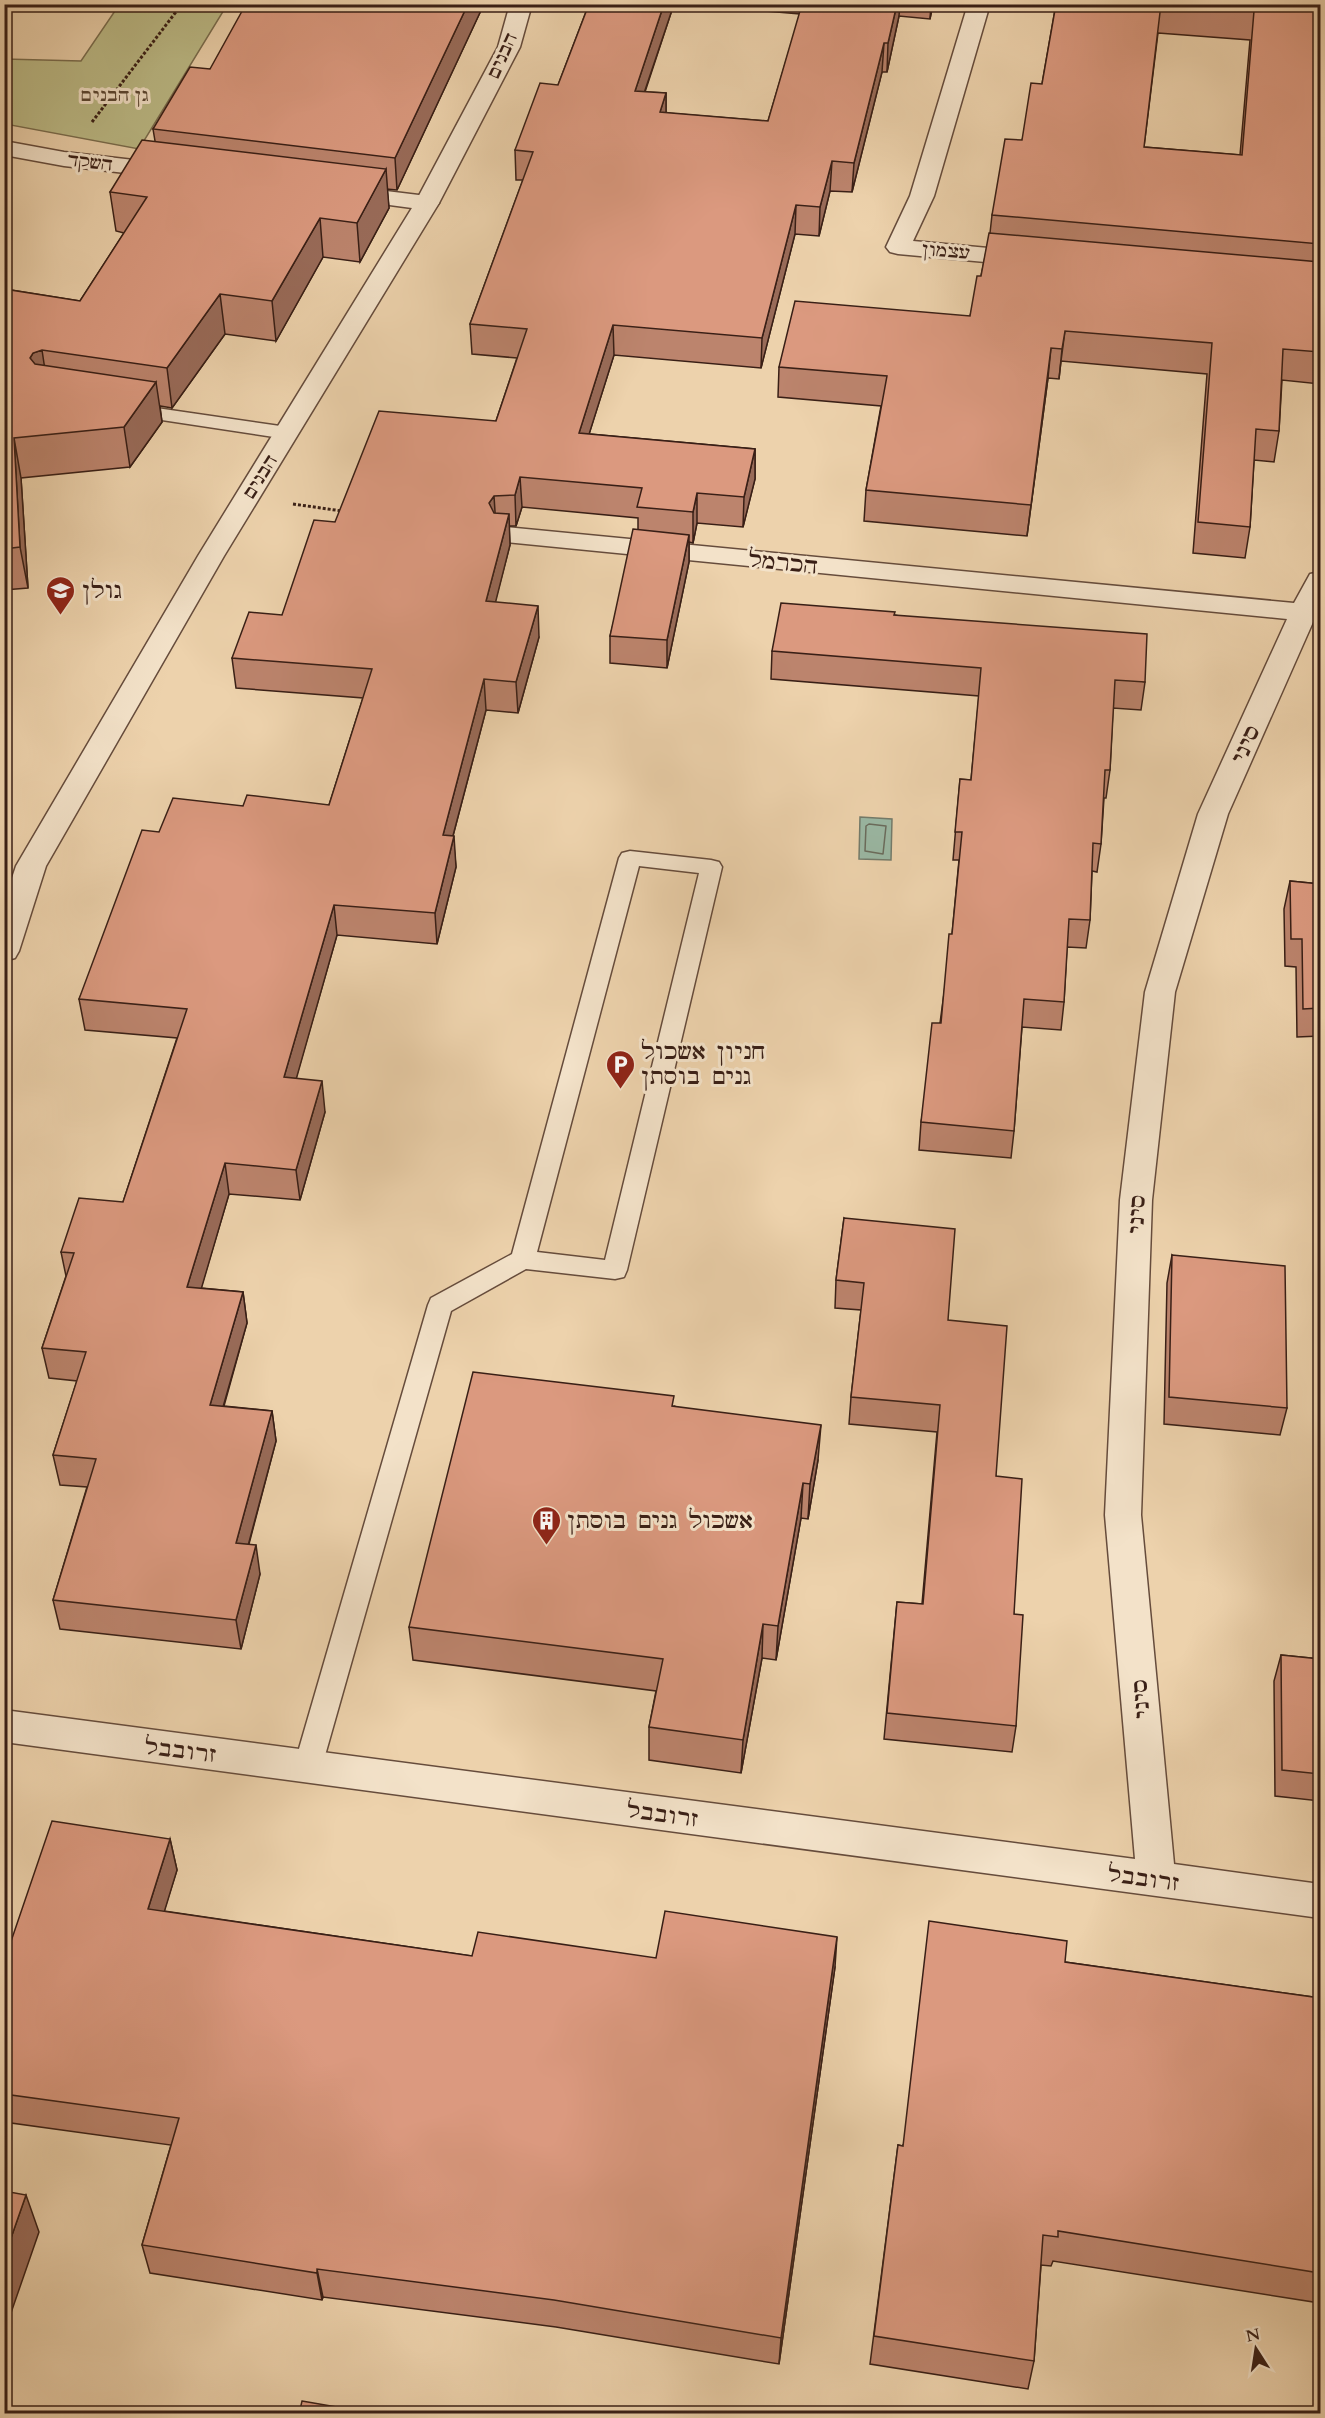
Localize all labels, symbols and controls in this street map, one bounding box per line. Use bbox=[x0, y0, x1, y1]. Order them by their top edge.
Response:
street label: הבנים bbox=[481, 29, 524, 83]
park label: גן הבנים bbox=[81, 83, 149, 108]
street label: השקד bbox=[66, 147, 114, 178]
street label: עצמון bbox=[921, 237, 971, 266]
street label: הבנים bbox=[237, 450, 284, 504]
street label: הכרמל bbox=[747, 544, 819, 582]
school or university icon: גולן bbox=[45, 574, 77, 616]
place label: גולן bbox=[82, 576, 122, 606]
street label: סיני bbox=[1224, 720, 1268, 769]
place label: חניון אשכול גנים בוסתן bbox=[641, 1037, 765, 1092]
parking icon: חניון אשכול גנים בוסתן bbox=[604, 1048, 636, 1090]
street label: סיני bbox=[1121, 1193, 1153, 1235]
building icon: אשכול גנים בוסתן bbox=[530, 1504, 562, 1546]
place label: אשכול גנים בוסתן bbox=[567, 1506, 753, 1536]
street label: סיני bbox=[1124, 1678, 1158, 1720]
street label: זרובבל bbox=[143, 1732, 219, 1770]
street label: זרובבל bbox=[624, 1795, 701, 1835]
street label: זרובבל bbox=[1105, 1859, 1182, 1899]
north arrow bbox=[1226, 2319, 1286, 2379]
text: N bbox=[1244, 2323, 1262, 2348]

